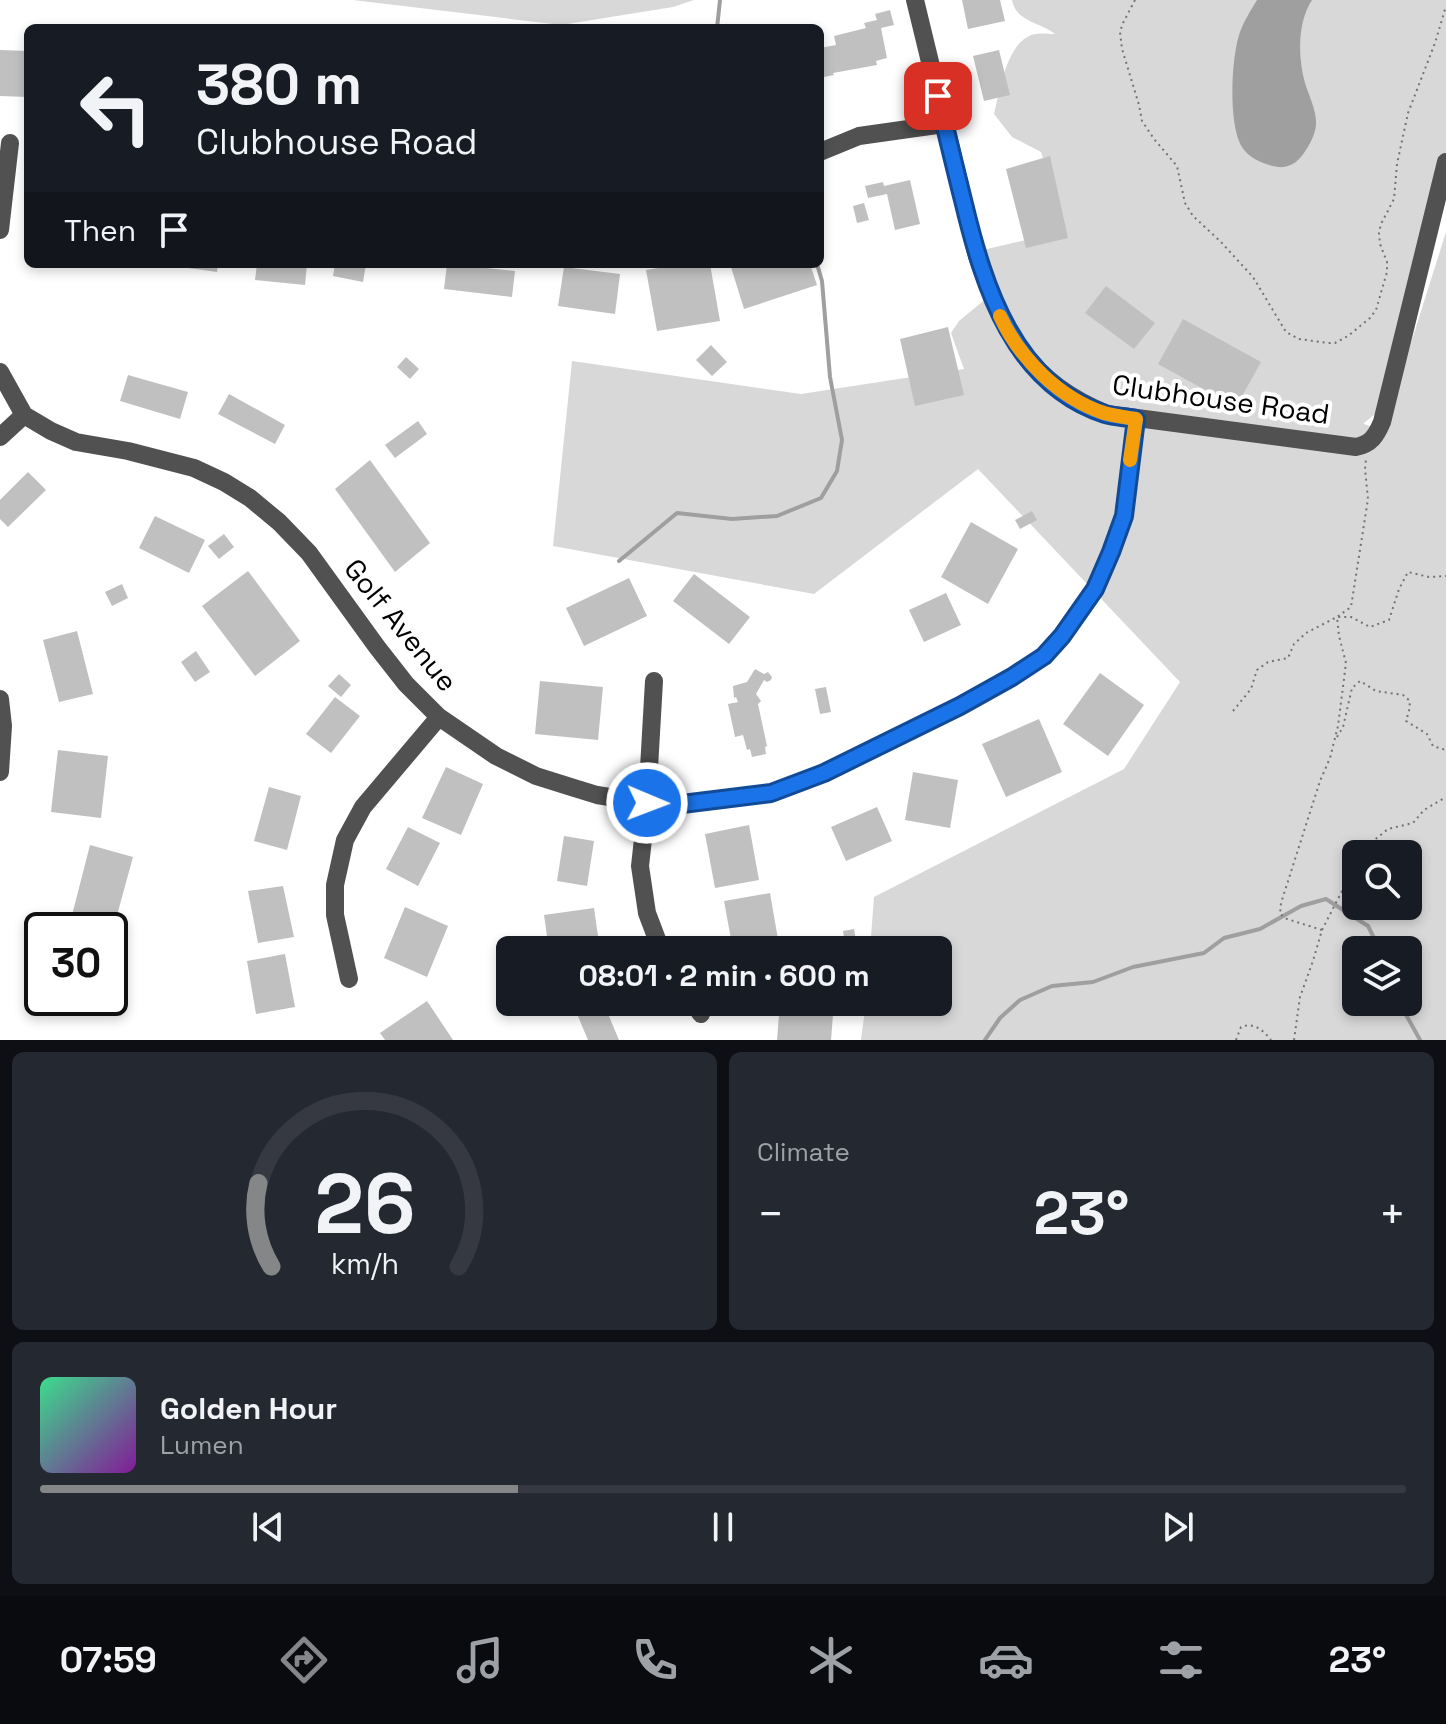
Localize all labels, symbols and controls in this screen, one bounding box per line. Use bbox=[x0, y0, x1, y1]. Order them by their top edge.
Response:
text: 380 m bbox=[196, 49, 362, 120]
icon: left bbox=[64, 56, 168, 160]
pin bbox=[904, 62, 972, 130]
icon: arrive bbox=[916, 74, 960, 118]
text: Clubhouse Road bbox=[196, 119, 477, 165]
icon: arrive bbox=[152, 208, 196, 252]
text: Then bbox=[64, 211, 136, 250]
street label: Clubhouse Road bbox=[1110, 366, 1332, 432]
street label: Golf Avenue bbox=[336, 551, 466, 699]
position arrow bbox=[605, 761, 689, 845]
map controls bbox=[1342, 840, 1422, 1016]
button: search bbox=[1342, 840, 1422, 920]
speed limit sign: 30 bbox=[24, 912, 128, 1016]
button: layers bbox=[1342, 936, 1422, 1016]
text: 08:01 · 2 min · 600 m bbox=[578, 956, 870, 995]
text: Climate bbox=[757, 1135, 850, 1169]
text: 26 bbox=[314, 1151, 415, 1257]
text: 23° bbox=[1034, 1175, 1129, 1252]
text: − bbox=[757, 1186, 784, 1242]
text: + bbox=[1379, 1186, 1406, 1242]
text: km/h bbox=[330, 1246, 399, 1282]
text: Golden Hour bbox=[160, 1389, 337, 1428]
text: Lumen bbox=[160, 1428, 244, 1462]
icon: previous bbox=[246, 1505, 290, 1549]
icon: pause bbox=[701, 1505, 745, 1549]
icon: next bbox=[1156, 1505, 1200, 1549]
icon: directions bbox=[276, 1632, 332, 1688]
icon: music bbox=[452, 1632, 508, 1688]
icon: phone bbox=[627, 1632, 683, 1688]
icon: climate bbox=[803, 1632, 859, 1688]
icon: car bbox=[978, 1632, 1034, 1688]
icon: filters bbox=[1153, 1632, 1209, 1688]
text: 07:59 bbox=[60, 1637, 157, 1683]
text: 23° bbox=[1329, 1637, 1386, 1683]

